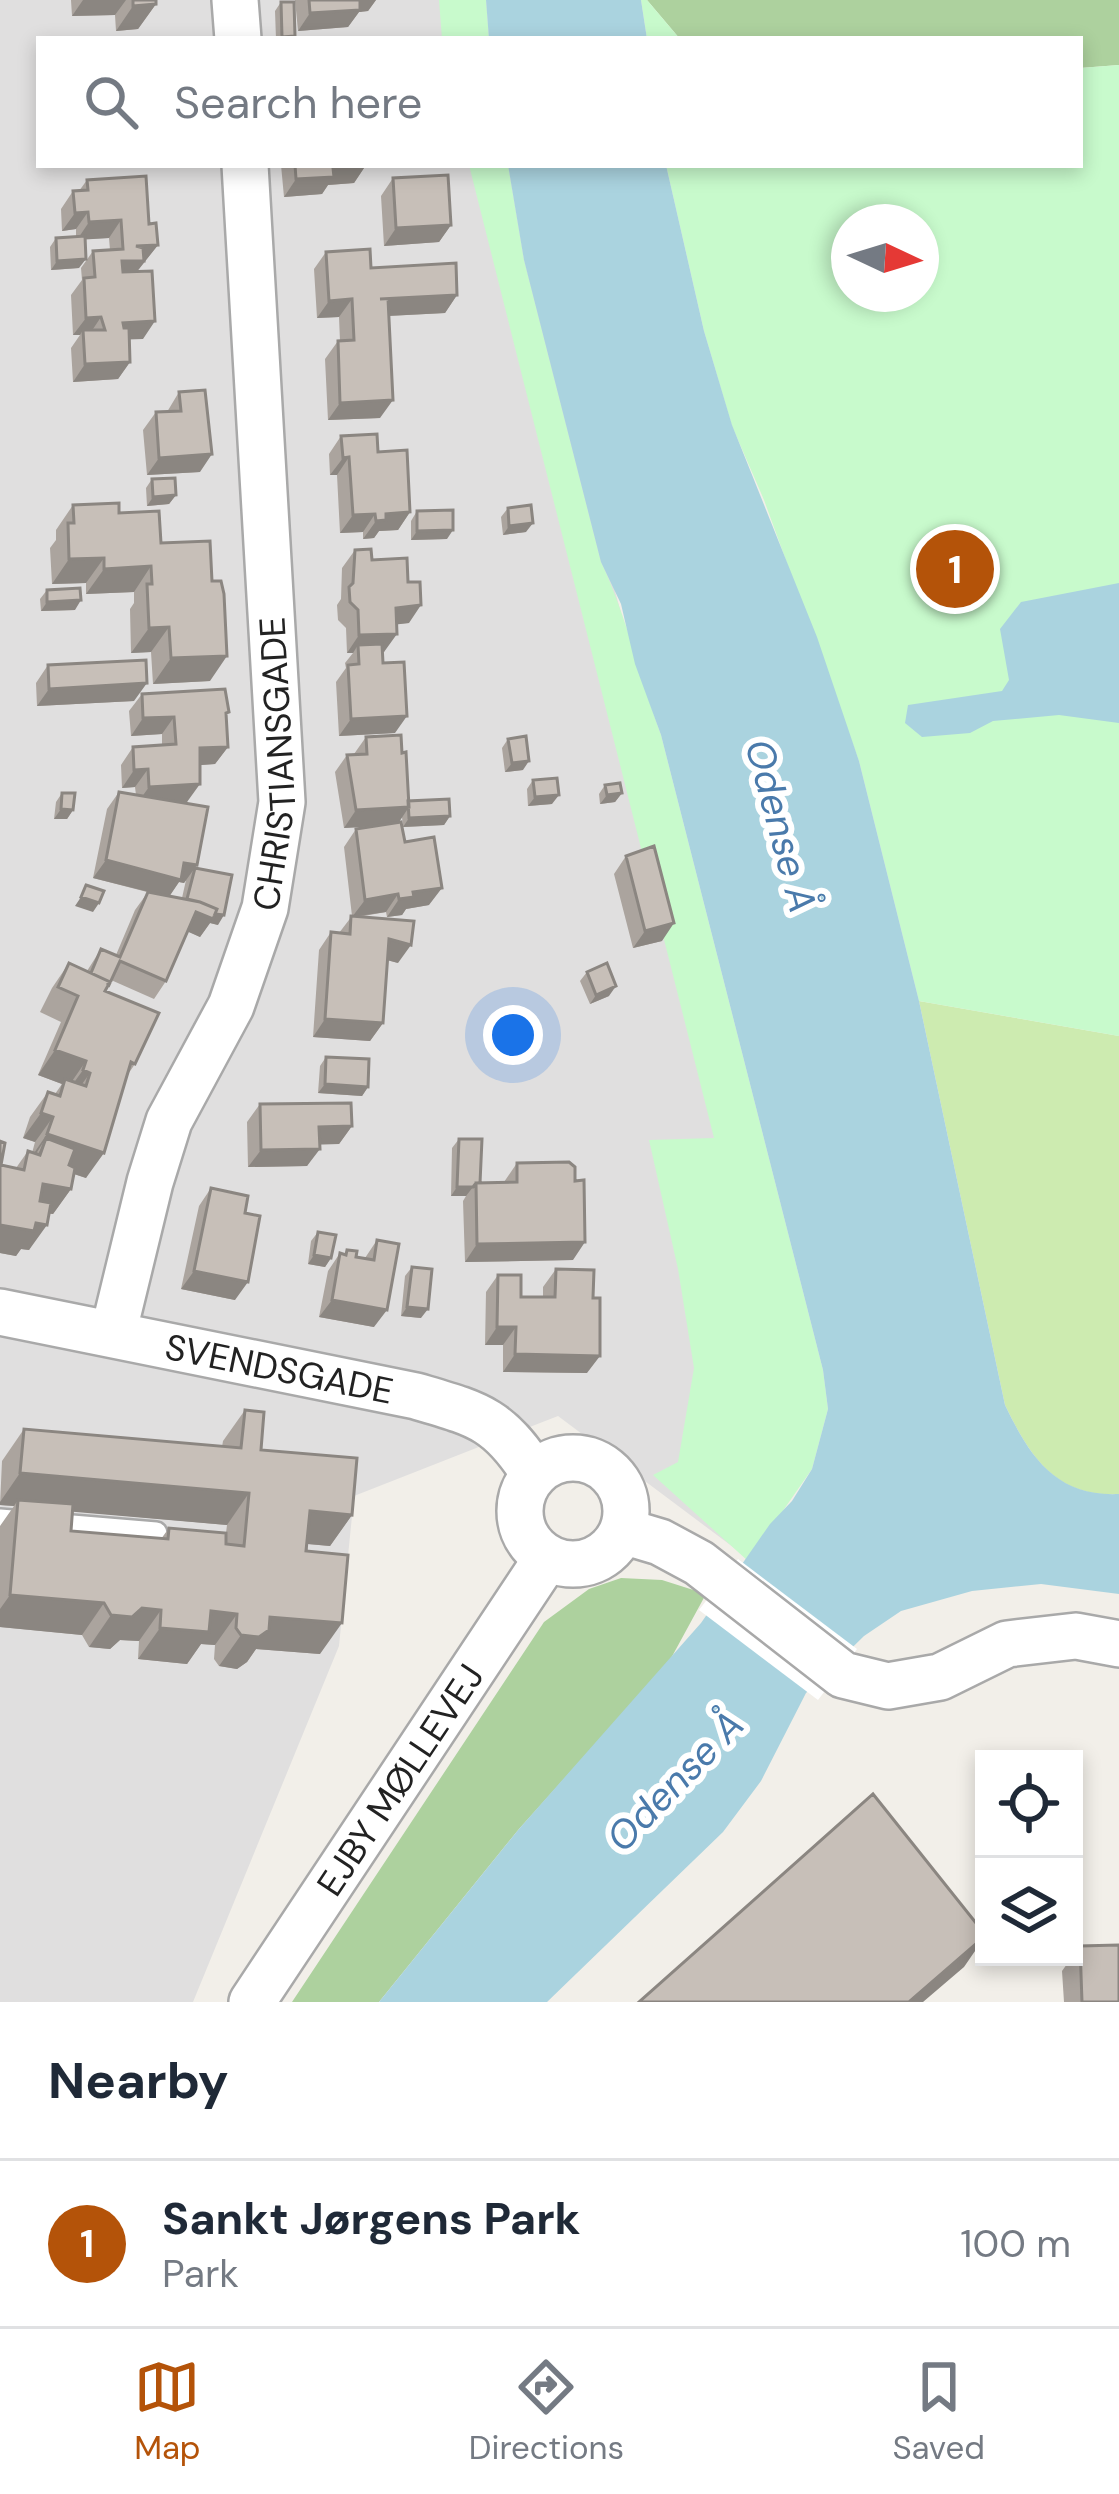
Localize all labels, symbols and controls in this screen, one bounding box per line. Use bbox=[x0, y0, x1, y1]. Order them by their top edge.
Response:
search box bbox=[36, 36, 1083, 168]
icon: search bbox=[78, 69, 144, 135]
text: Search here bbox=[174, 73, 422, 132]
north arrow bbox=[831, 204, 939, 312]
pin: 1 bbox=[916, 524, 994, 614]
street label: CHRISTIANSGADE bbox=[241, 615, 306, 914]
water label: Odense Å bbox=[733, 734, 829, 918]
your location bbox=[483, 1005, 543, 1065]
street label: SVENDSGADE bbox=[161, 1322, 397, 1414]
street label: EJBY MØLLEVEJ bbox=[306, 1655, 494, 1904]
water label: Odense Å bbox=[595, 1700, 755, 1862]
map controls bbox=[975, 1750, 1083, 1966]
button: locate bbox=[975, 1750, 1083, 1858]
button: layers bbox=[975, 1858, 1083, 1966]
text: Nearby bbox=[48, 2047, 229, 2114]
text: Sankt Jørgens Park bbox=[162, 2189, 581, 2248]
text: 1 bbox=[80, 2218, 94, 2269]
text: 100 m bbox=[960, 2218, 1071, 2269]
text: Park bbox=[162, 2248, 239, 2299]
tab: Map bbox=[134, 2354, 201, 2469]
tab: Directions bbox=[469, 2354, 624, 2469]
tab: Saved bbox=[892, 2354, 985, 2469]

